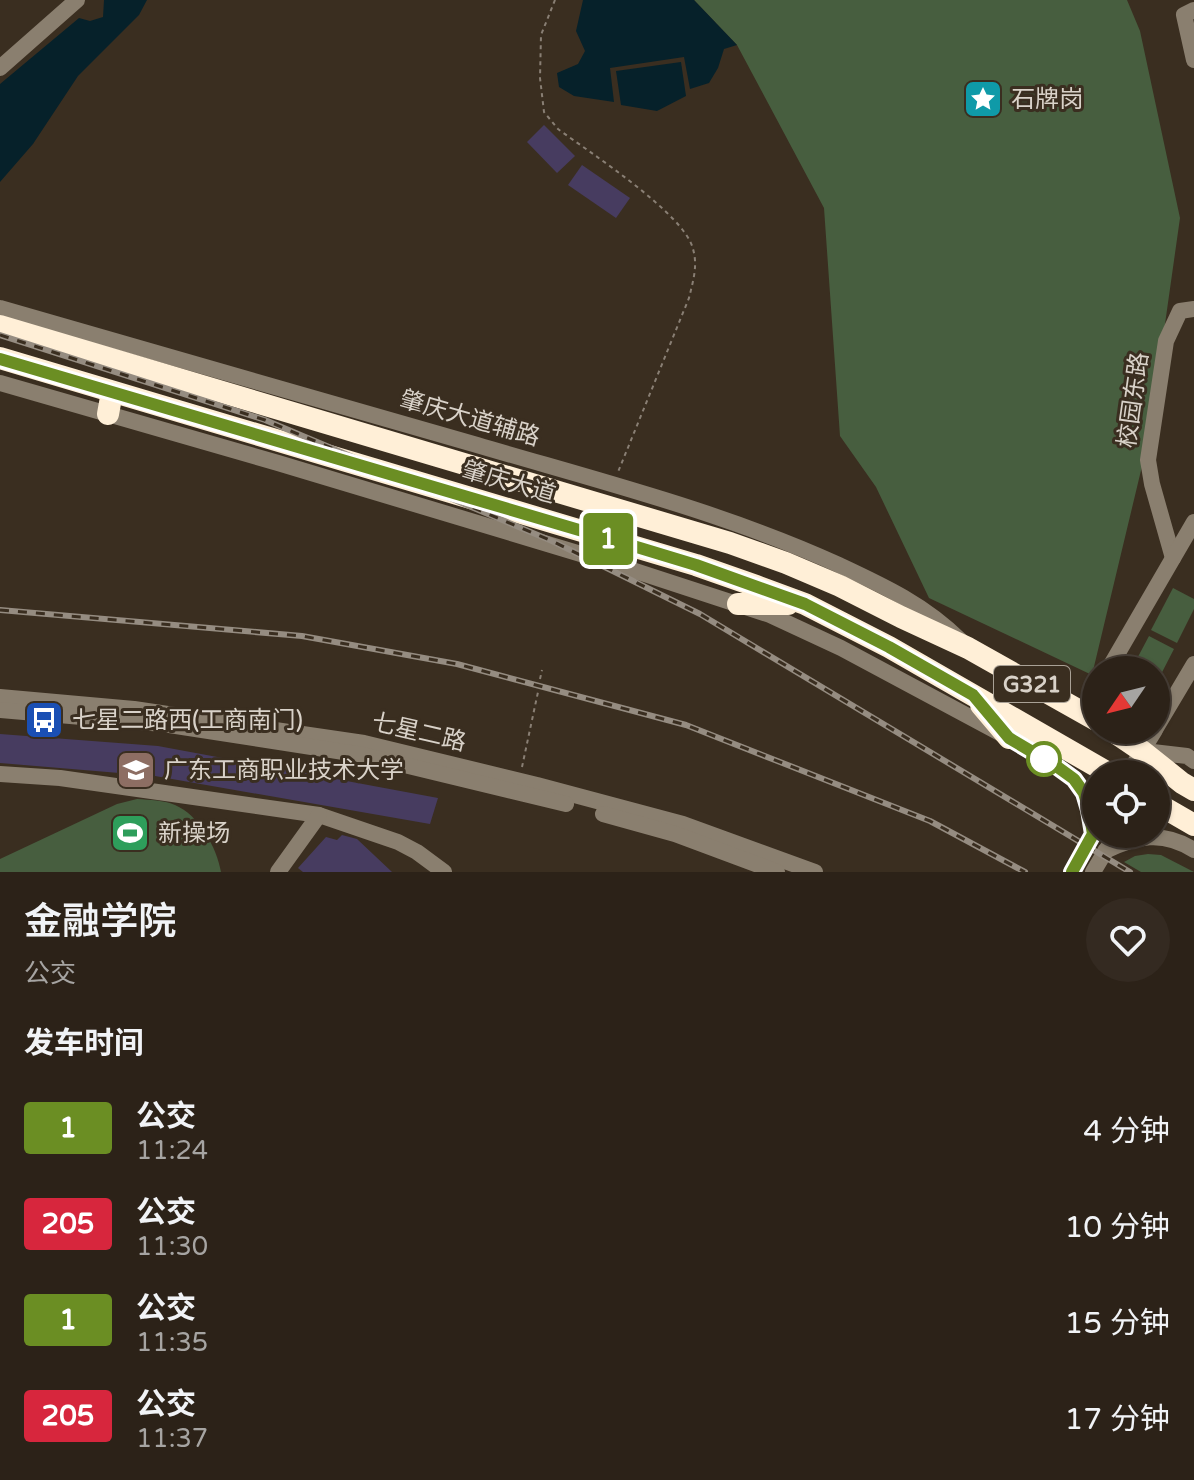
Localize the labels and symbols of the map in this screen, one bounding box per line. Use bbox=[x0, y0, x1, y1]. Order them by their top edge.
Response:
place icon: 石牌岗 bbox=[962, 78, 1004, 120]
place label: 石牌岗 bbox=[1011, 85, 1083, 114]
street label: 校园东路 bbox=[1112, 351, 1155, 450]
street label: 肇庆大道辅路 bbox=[397, 385, 543, 452]
street label: 肇庆大道 bbox=[459, 455, 559, 510]
line badge: 1 bbox=[582, 513, 634, 565]
north arrow bbox=[1082, 656, 1170, 744]
road number: G321 bbox=[994, 666, 1070, 702]
bus stop icon: 七星二路西(工商南门) bbox=[23, 699, 65, 741]
place label: 七星二路西(工商南门) bbox=[72, 706, 303, 735]
street label: 七星二路 bbox=[369, 708, 469, 757]
unlabelled marker bbox=[1027, 742, 1061, 776]
school or university icon: 广东工商职业技术大学 bbox=[115, 749, 157, 791]
place label: 广东工商职业技术大学 bbox=[164, 756, 404, 785]
sports icon: 新操场 bbox=[109, 812, 151, 854]
place label: 新操场 bbox=[158, 819, 230, 848]

